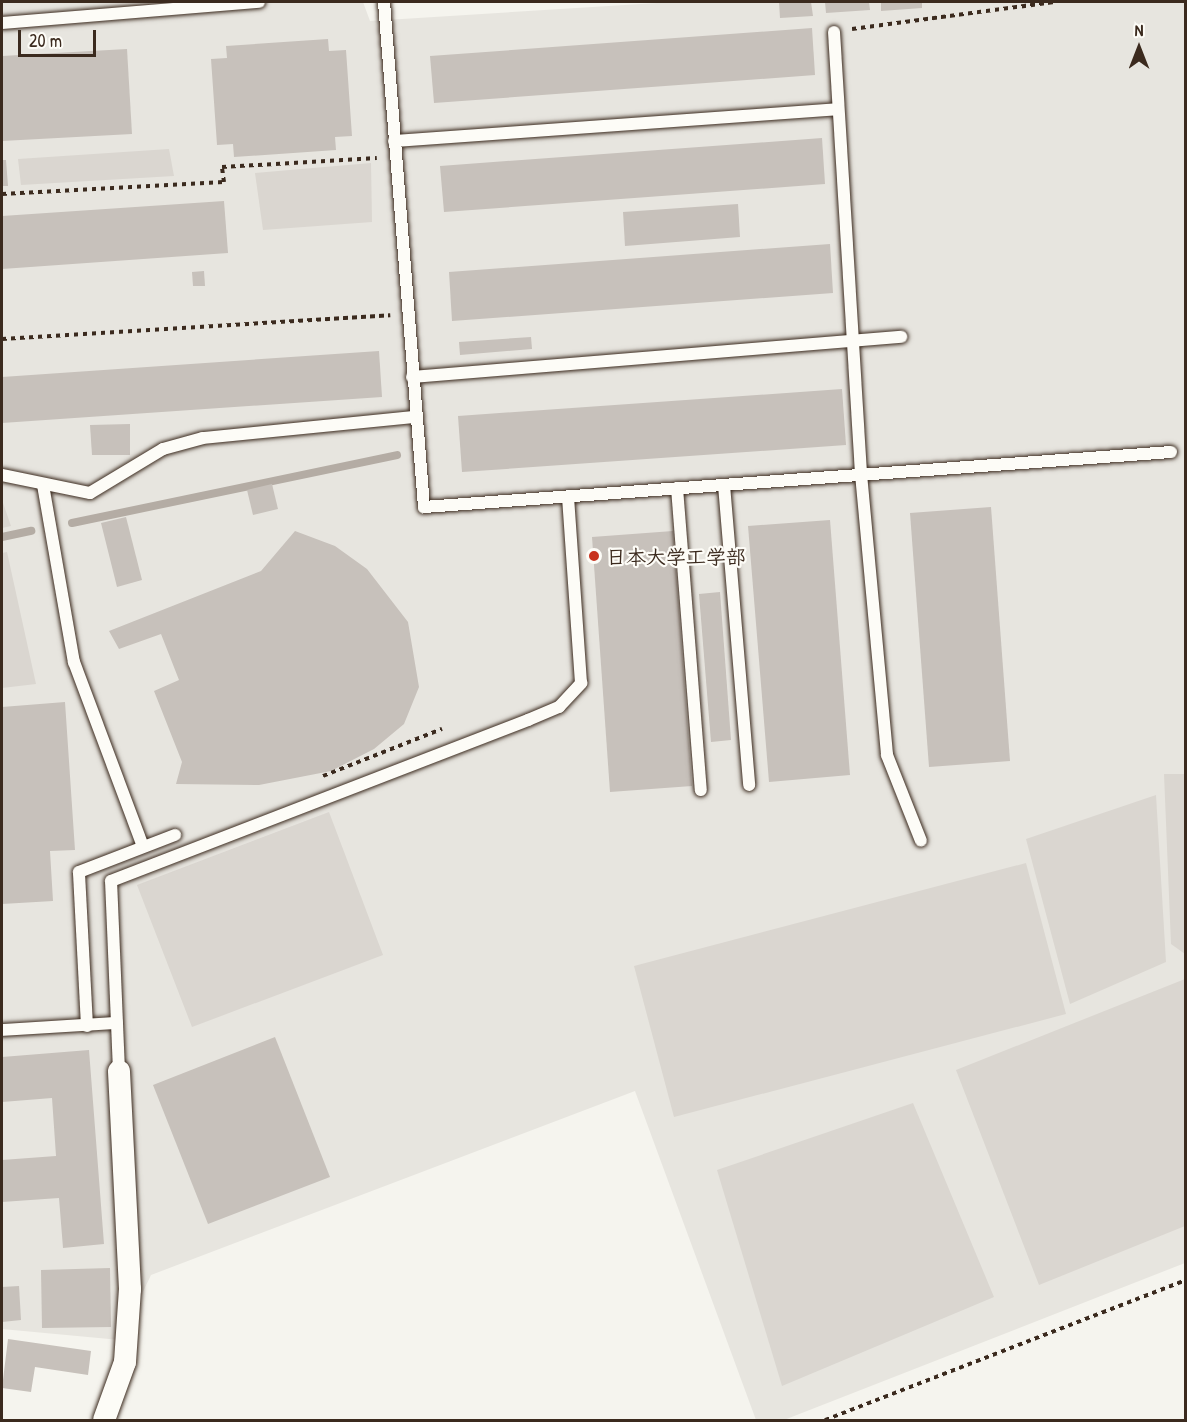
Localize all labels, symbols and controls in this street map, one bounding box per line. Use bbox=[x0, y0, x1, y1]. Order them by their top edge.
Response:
scale bar bbox=[21, 18, 99, 56]
north arrow bbox=[1109, 18, 1169, 78]
text: N bbox=[1135, 19, 1143, 41]
text: 20 m bbox=[29, 28, 62, 53]
place label: 日本大学工学部 bbox=[606, 544, 746, 568]
marker: 日本大学工学部 bbox=[587, 549, 601, 563]

